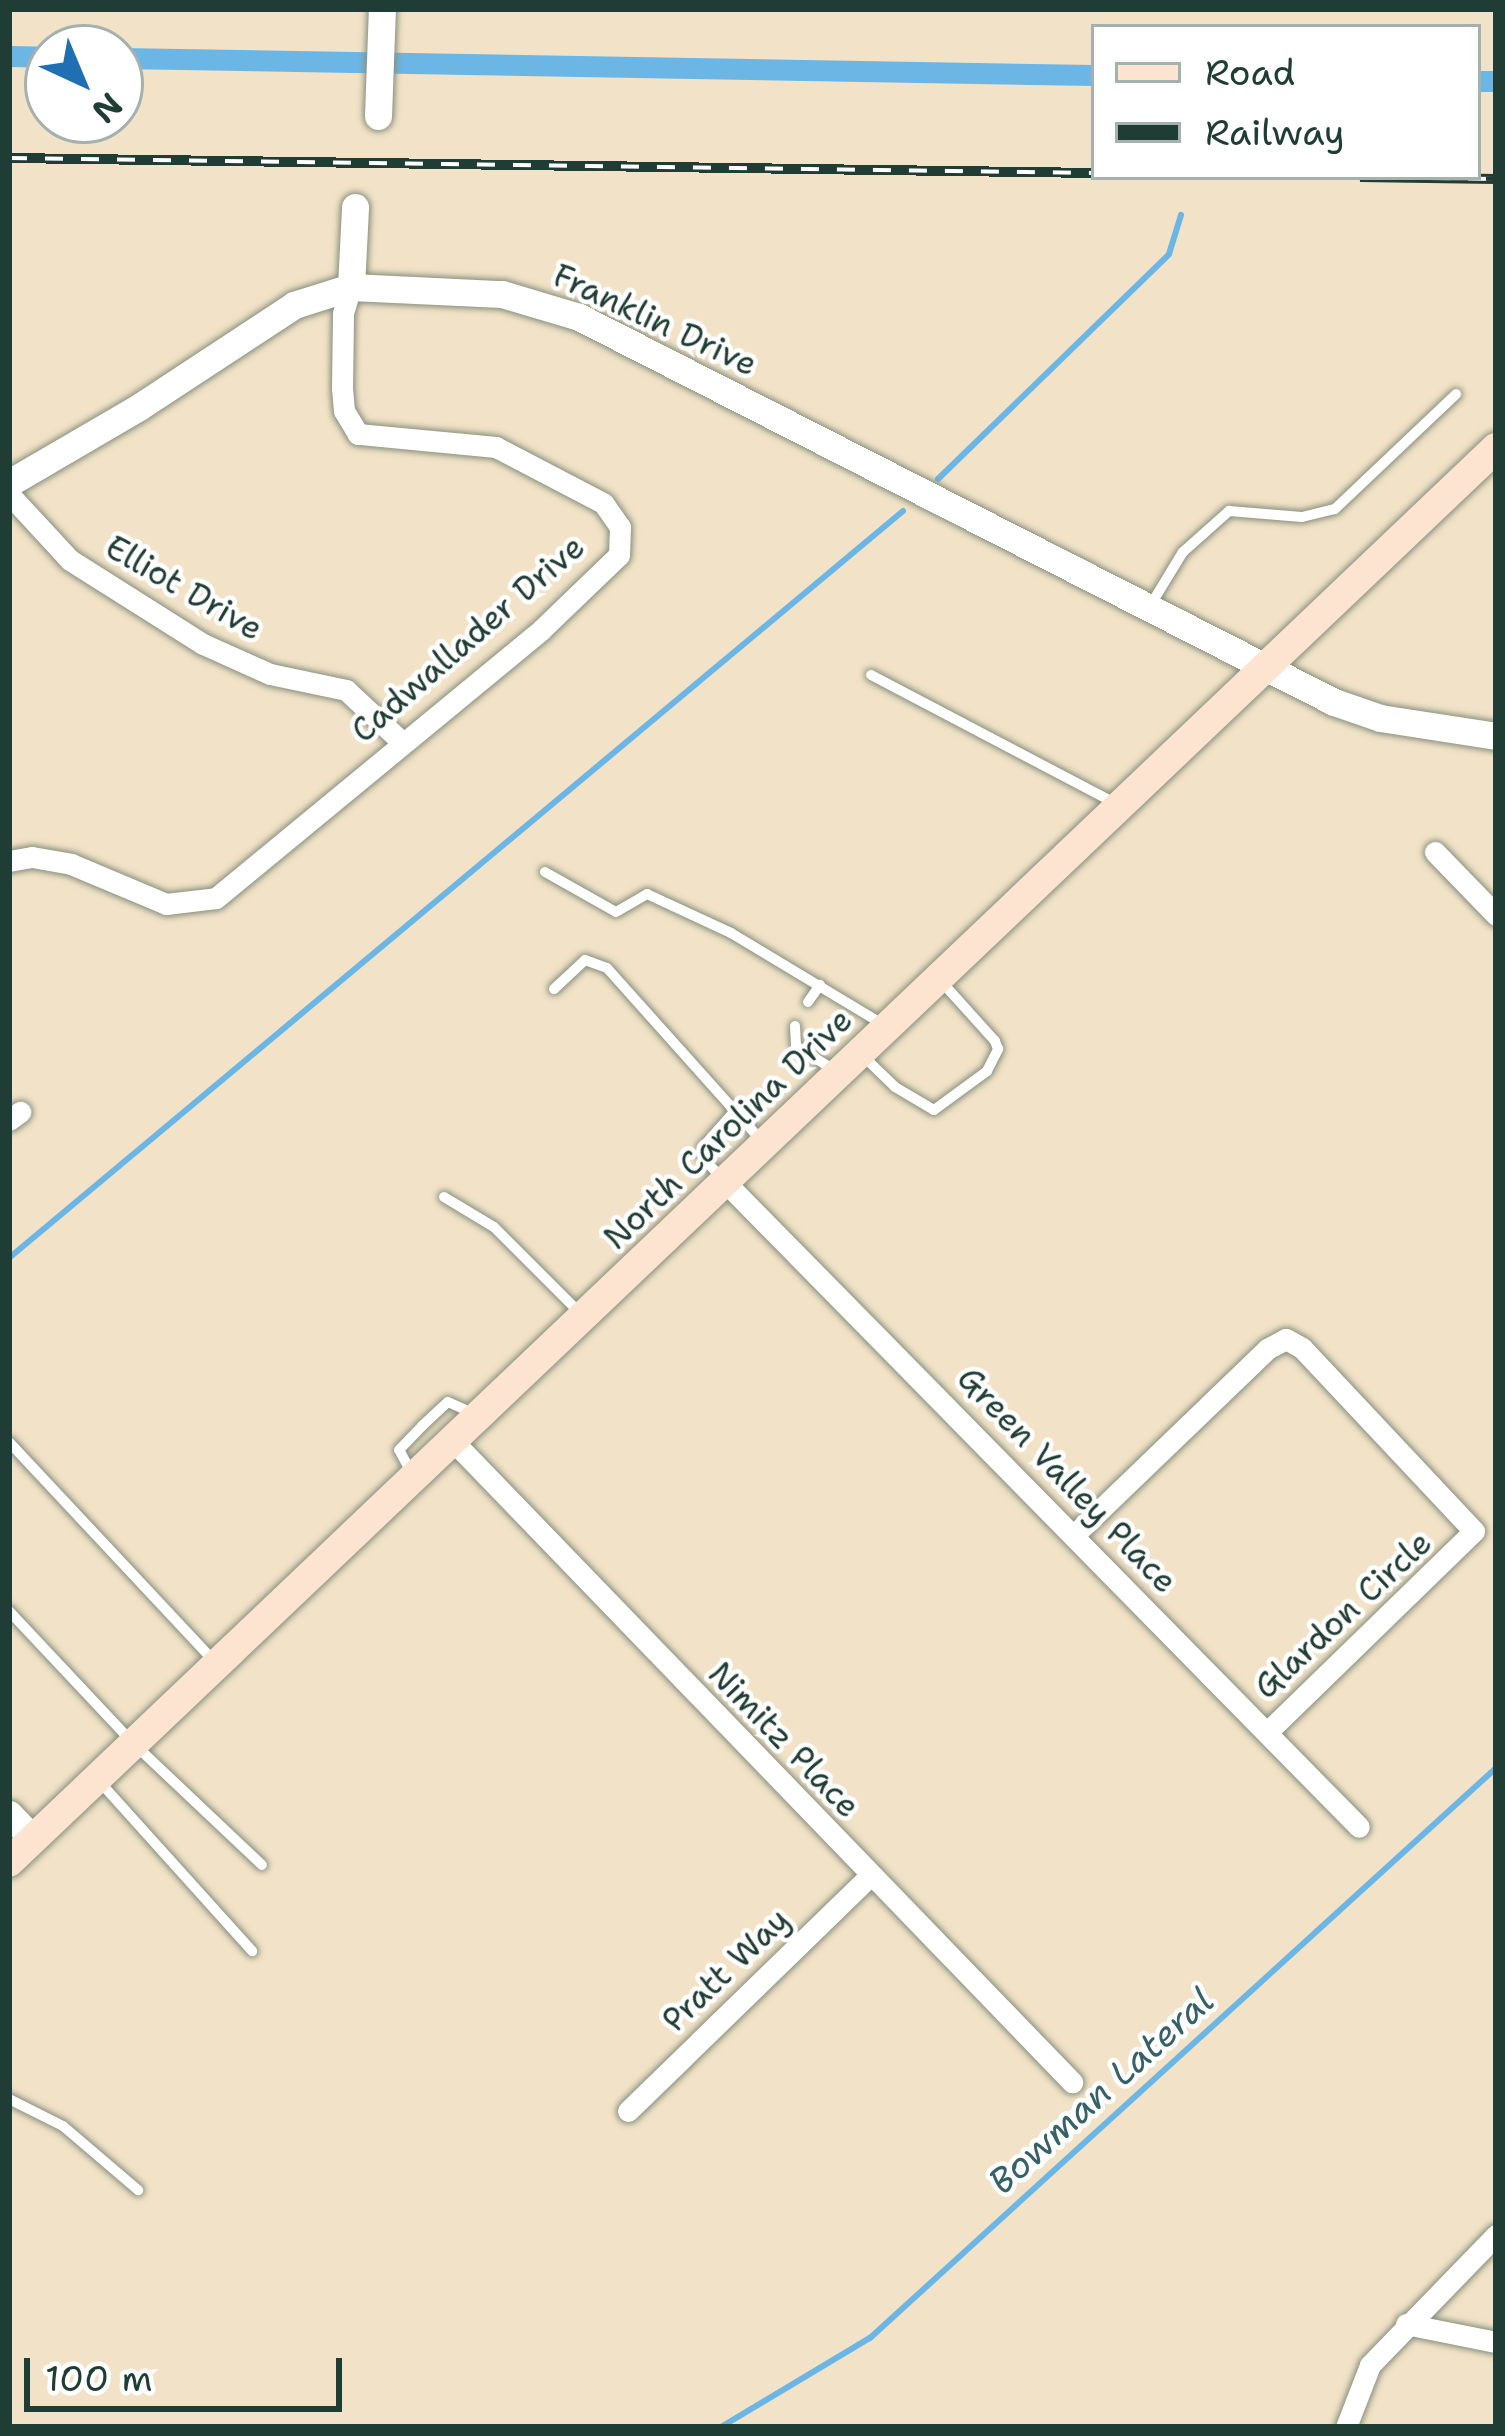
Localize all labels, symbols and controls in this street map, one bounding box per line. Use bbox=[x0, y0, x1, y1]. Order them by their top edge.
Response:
north arrow bbox=[24, 24, 144, 144]
legend bbox=[1091, 24, 1481, 180]
text: Road bbox=[1205, 48, 1295, 97]
text: N bbox=[82, 83, 132, 133]
text: Railway bbox=[1205, 108, 1345, 157]
street label: Franklin Drive bbox=[547, 255, 763, 385]
street label: Elliot Drive bbox=[98, 527, 270, 649]
street label: Cadwallader Drive bbox=[343, 527, 593, 751]
street label: North Carolina Drive bbox=[596, 1000, 860, 1258]
street label: Green Valley Place bbox=[949, 1359, 1185, 1601]
street label: Glardon Circle bbox=[1246, 1523, 1440, 1707]
street label: Nimitz Place bbox=[700, 1654, 868, 1826]
street label: Pratt Way bbox=[654, 1900, 798, 2040]
water label: Bowman Lateral bbox=[980, 1979, 1222, 2203]
scale bar bbox=[30, 2334, 348, 2408]
text: 100 m bbox=[45, 2354, 153, 2403]

